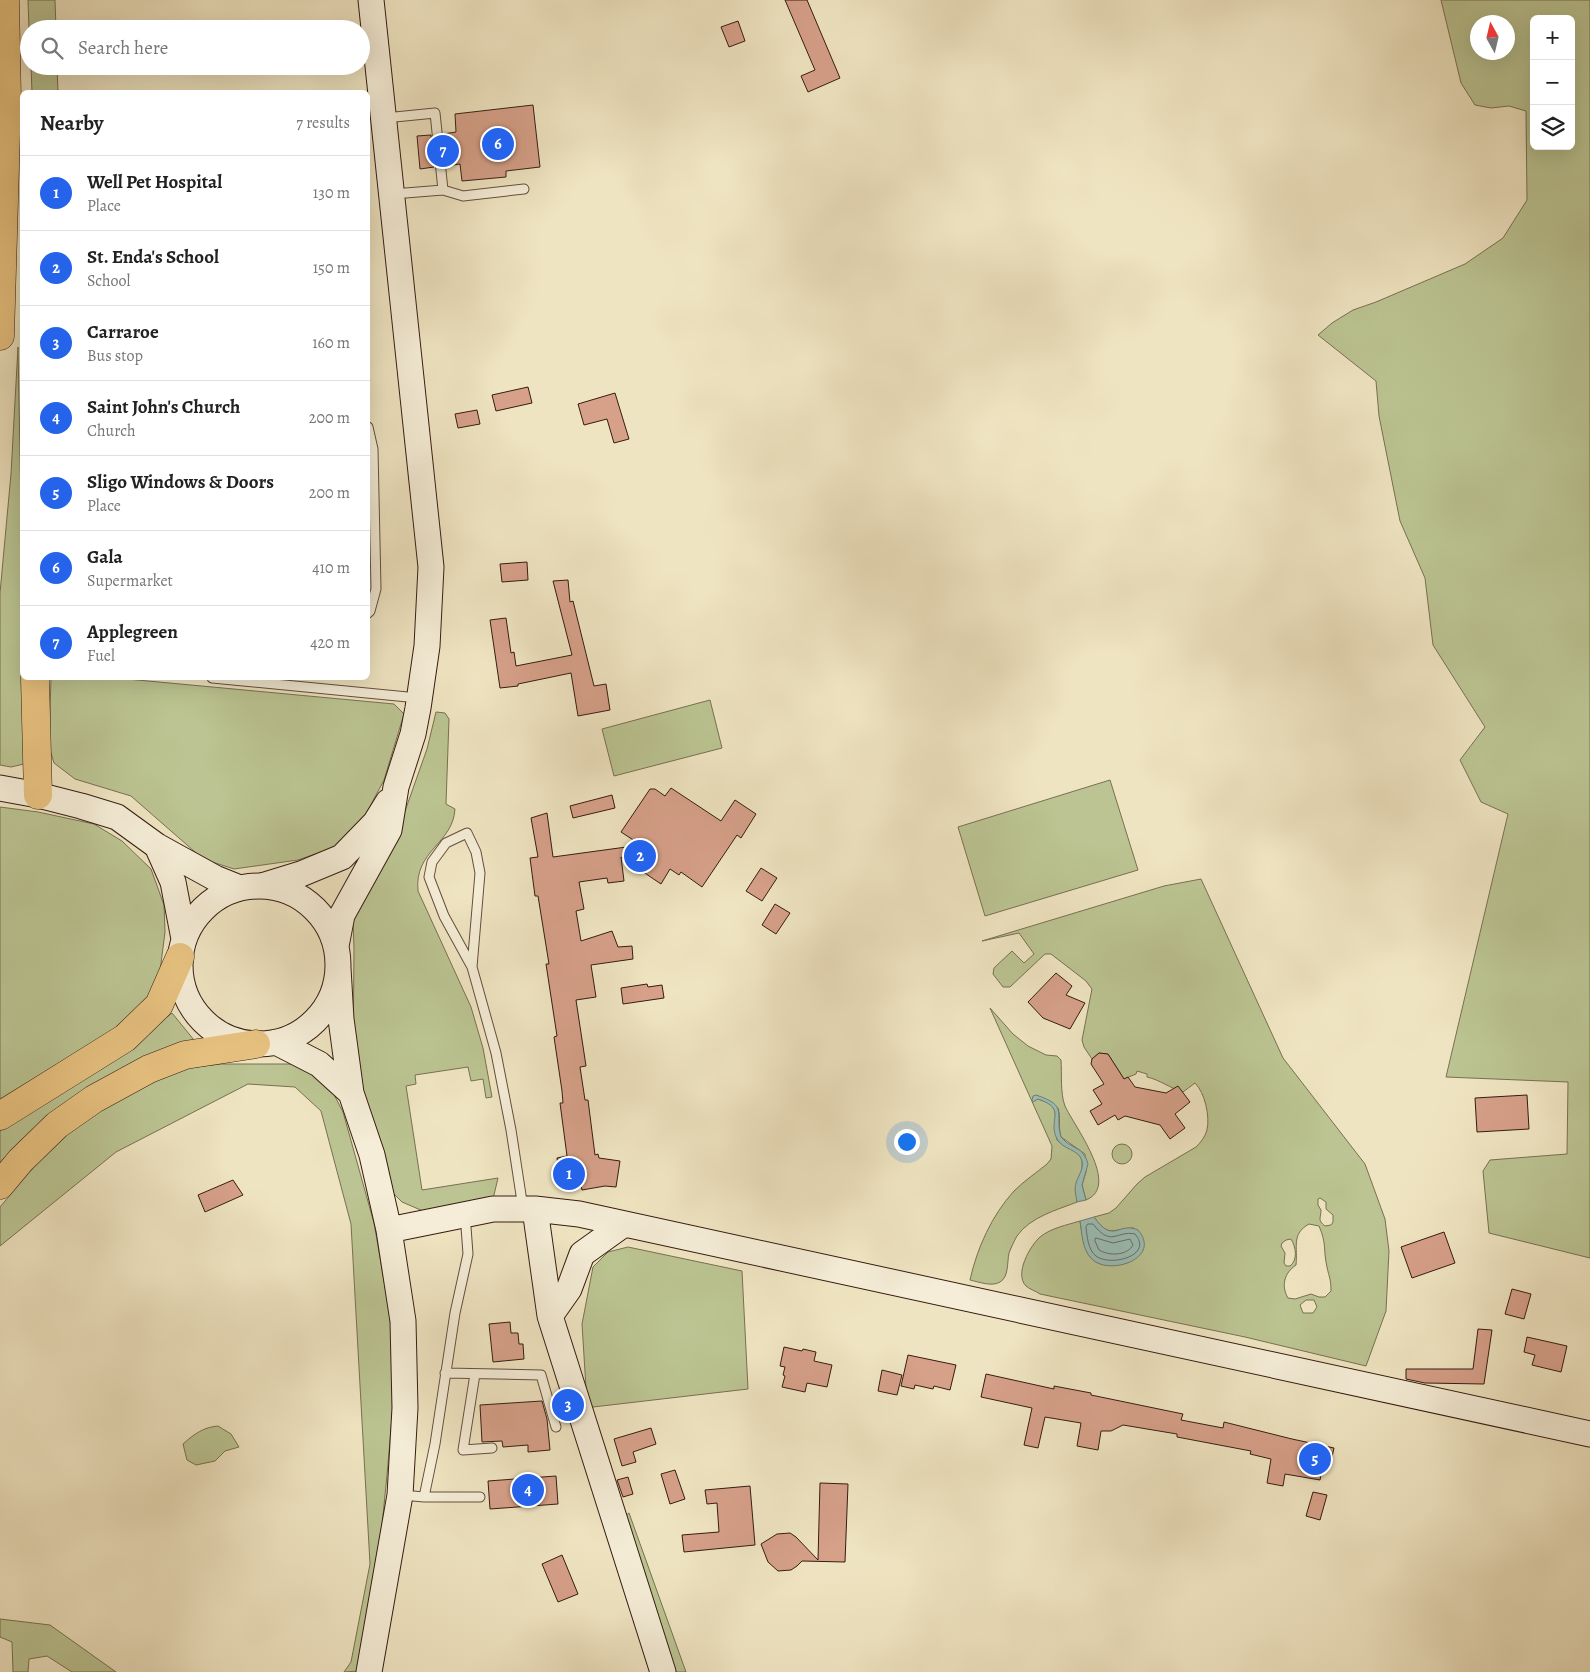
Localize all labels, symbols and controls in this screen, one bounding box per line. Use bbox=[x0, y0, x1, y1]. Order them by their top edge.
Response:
north arrow bbox=[1470, 15, 1515, 60]
map controls bbox=[1530, 15, 1575, 150]
button: + bbox=[1530, 15, 1575, 60]
search box bbox=[20, 20, 370, 75]
icon: search bbox=[38, 34, 66, 62]
text: Search here bbox=[78, 35, 168, 61]
button: − bbox=[1530, 60, 1575, 105]
button: layers bbox=[1530, 105, 1575, 150]
text: Nearby bbox=[40, 109, 103, 137]
text: 7 results bbox=[296, 112, 350, 134]
pin: 6 bbox=[482, 125, 514, 163]
pin: 7 bbox=[427, 132, 459, 170]
text: Well Pet Hospital bbox=[87, 169, 222, 195]
text: 1 bbox=[53, 182, 59, 204]
text: 130 m bbox=[313, 182, 350, 204]
text: Place bbox=[87, 195, 121, 217]
text: St. Enda's School bbox=[87, 244, 219, 270]
text: 2 bbox=[52, 257, 60, 279]
text: 150 m bbox=[313, 257, 350, 279]
text: School bbox=[87, 270, 130, 292]
text: Carraroe bbox=[87, 319, 159, 345]
text: 3 bbox=[53, 332, 59, 354]
text: 160 m bbox=[312, 332, 350, 354]
text: Bus stop bbox=[87, 345, 143, 367]
text: Saint John's Church bbox=[87, 394, 240, 420]
text: 4 bbox=[52, 407, 60, 429]
text: 200 m bbox=[309, 407, 350, 429]
text: Church bbox=[87, 420, 136, 442]
text: Sligo Windows & Doors bbox=[87, 469, 274, 495]
text: 5 bbox=[53, 482, 59, 504]
text: 200 m bbox=[309, 482, 350, 504]
text: Place bbox=[87, 495, 121, 517]
text: Gala bbox=[87, 544, 123, 570]
text: 6 bbox=[52, 557, 60, 579]
text: 410 m bbox=[312, 557, 350, 579]
text: Supermarket bbox=[87, 570, 173, 592]
text: Applegreen bbox=[87, 619, 178, 645]
text: 7 bbox=[53, 632, 59, 654]
text: 420 m bbox=[310, 632, 350, 654]
text: Fuel bbox=[87, 645, 115, 667]
pin: 2 bbox=[624, 837, 656, 875]
your location bbox=[894, 1129, 920, 1155]
pin: 1 bbox=[553, 1155, 585, 1193]
pin: 3 bbox=[552, 1386, 584, 1424]
pin: 5 bbox=[1299, 1440, 1331, 1478]
pin: 4 bbox=[512, 1471, 544, 1509]

